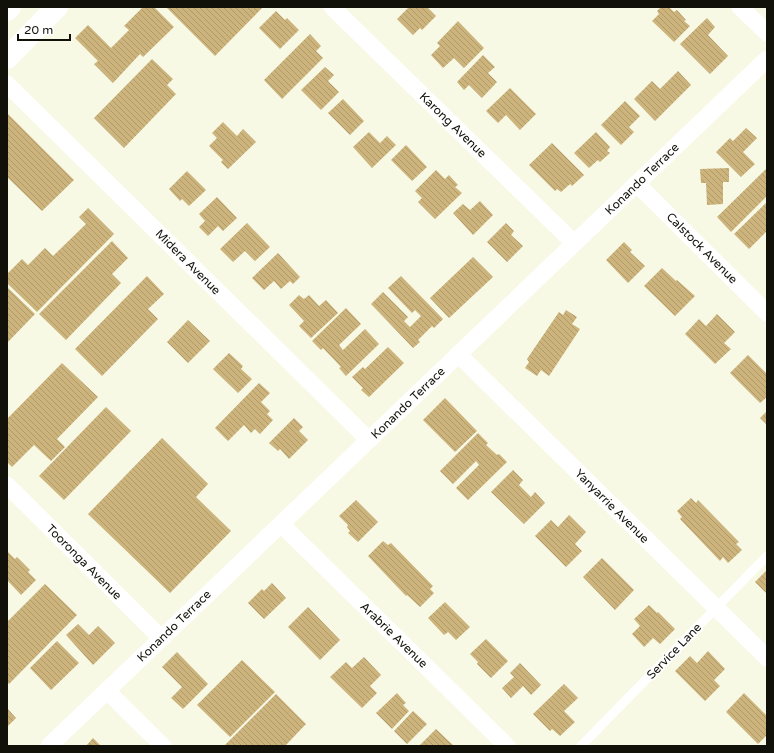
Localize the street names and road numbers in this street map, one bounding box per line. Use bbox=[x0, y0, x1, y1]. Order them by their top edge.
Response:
street label: Karong Avenue bbox=[417, 90, 489, 161]
street label: Konando Terrace bbox=[602, 140, 682, 218]
street label: Calstock Avenue bbox=[664, 210, 741, 287]
street label: Midera Avenue bbox=[153, 227, 224, 298]
street label: Konando Terrace bbox=[368, 364, 448, 442]
street label: Yanyarrie Avenue bbox=[572, 466, 652, 546]
street label: Tooronga Avenue bbox=[44, 522, 125, 603]
street label: Konando Terrace bbox=[134, 587, 214, 665]
street label: Arabrie Avenue bbox=[357, 599, 431, 671]
street label: Service Lane bbox=[644, 620, 704, 682]

